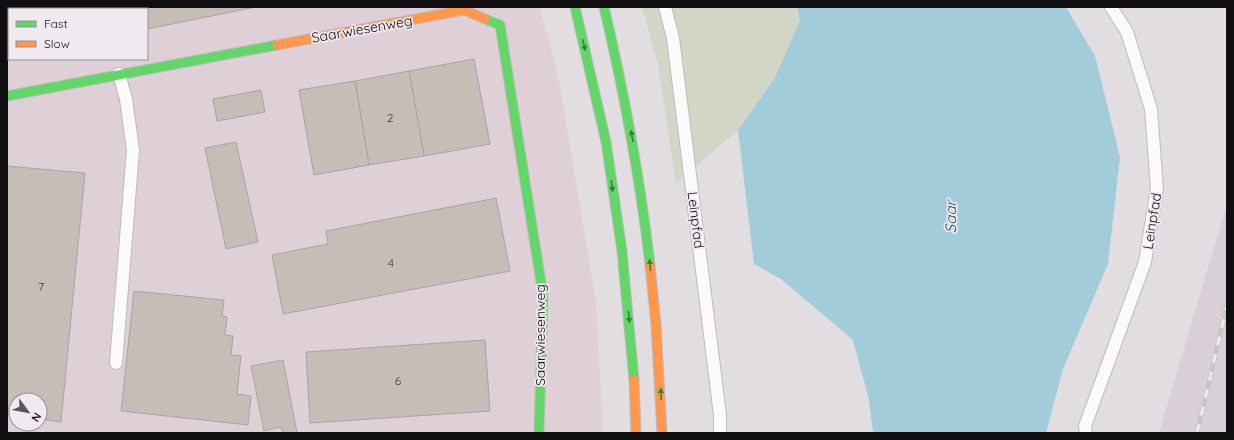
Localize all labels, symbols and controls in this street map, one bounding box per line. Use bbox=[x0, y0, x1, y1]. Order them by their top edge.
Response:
legend bbox=[8, 8, 148, 60]
street label: Saarwiesenweg bbox=[310, 11, 414, 47]
text: Fast bbox=[44, 16, 68, 31]
text: Slow bbox=[44, 36, 70, 51]
one-way arrow bbox=[581, 39, 587, 51]
house number: 2 bbox=[387, 110, 394, 125]
one-way arrow bbox=[629, 130, 635, 142]
one-way arrow bbox=[609, 180, 615, 192]
street label: Leinpfad bbox=[684, 191, 708, 249]
street label: Leinpfad bbox=[1139, 191, 1165, 251]
water label: Saar bbox=[941, 199, 960, 233]
house number: 4 bbox=[388, 255, 394, 270]
one-way arrow bbox=[647, 259, 653, 271]
house number: 7 bbox=[38, 279, 44, 294]
street label: Saarwiesenweg bbox=[531, 284, 549, 386]
one-way arrow bbox=[625, 311, 632, 324]
house number: 6 bbox=[395, 373, 402, 388]
one-way arrow bbox=[658, 387, 664, 400]
north arrow bbox=[8, 392, 48, 432]
text: N bbox=[28, 410, 45, 424]

